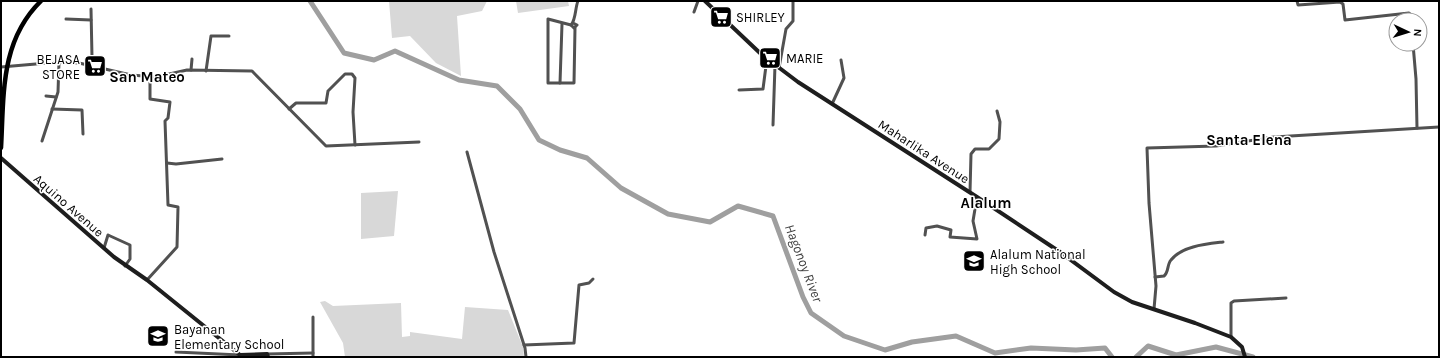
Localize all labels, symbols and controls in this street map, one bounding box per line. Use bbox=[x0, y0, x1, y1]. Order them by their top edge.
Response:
supermarket icon: SHIRLEY bbox=[708, 4, 734, 30]
place label: SHIRLEY bbox=[736, 10, 785, 25]
north arrow bbox=[1388, 12, 1428, 52]
text: N bbox=[1411, 28, 1424, 37]
supermarket icon: MARIE bbox=[757, 45, 783, 71]
place label: MARIE bbox=[786, 51, 823, 66]
place label: BEJASA STORE bbox=[37, 52, 81, 82]
supermarket icon: BEJASA STORE bbox=[82, 53, 108, 79]
district label: San Mateo bbox=[109, 68, 185, 86]
street label: Maharlika Avenue bbox=[875, 116, 972, 187]
district label: Santa Elena bbox=[1206, 131, 1292, 149]
street label: Aquino Avenue bbox=[30, 171, 107, 241]
district label: Alalum bbox=[961, 194, 1011, 212]
water label: Hagonoy River bbox=[781, 222, 827, 306]
place label: Alalum National High School bbox=[990, 247, 1086, 277]
school or university icon: Alalum National High School bbox=[961, 248, 987, 274]
place label: Bayanan Elementary School bbox=[174, 322, 284, 352]
school or university icon: Bayanan Elementary School bbox=[145, 323, 171, 349]

